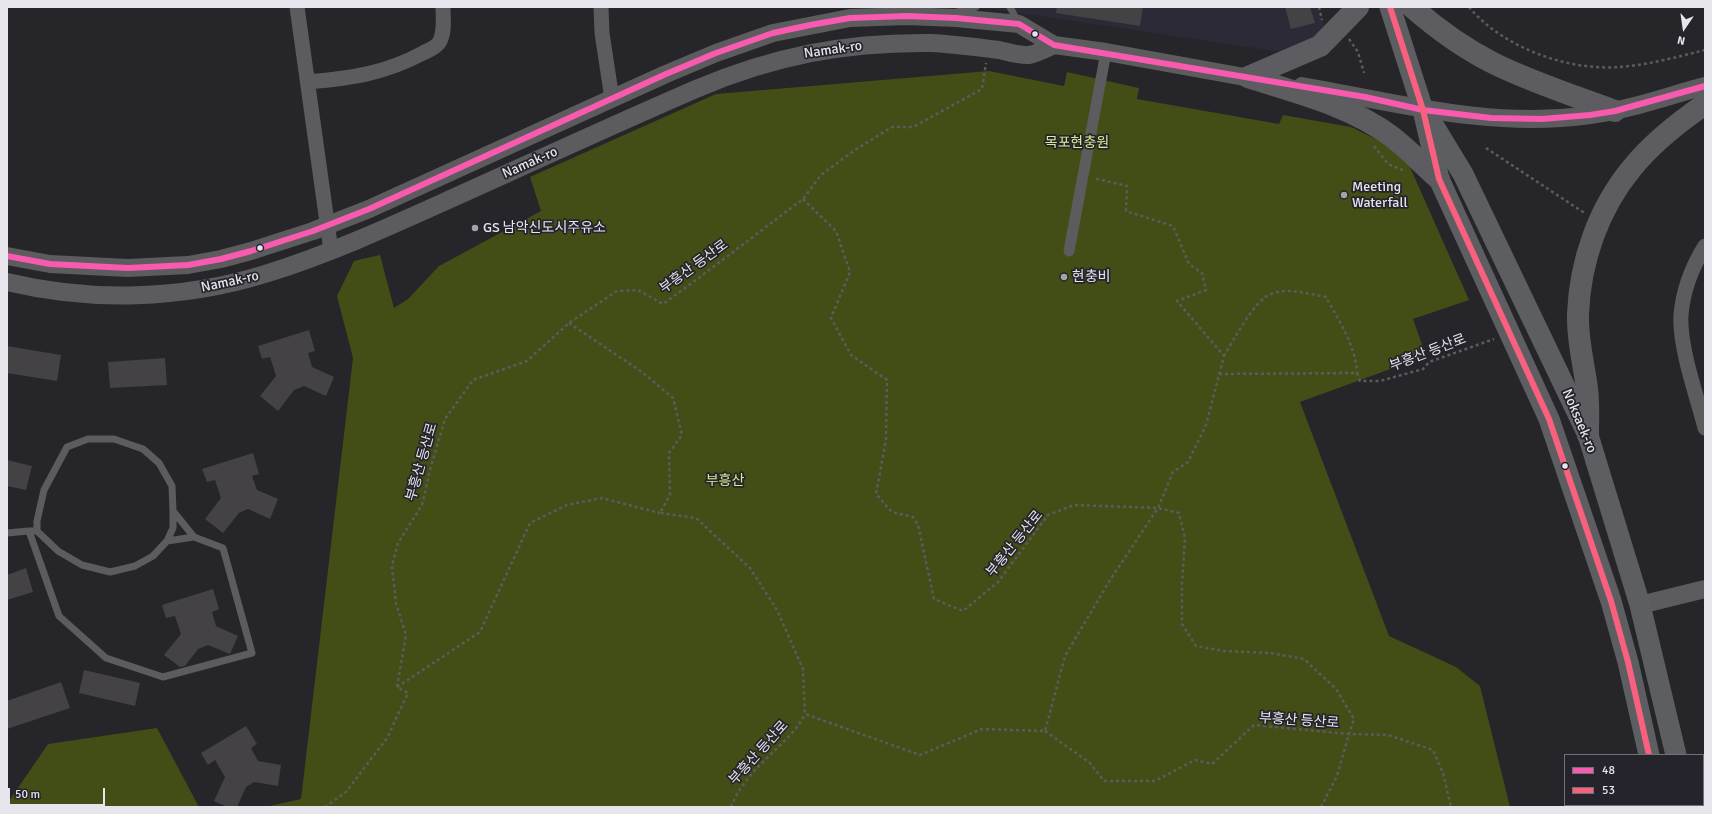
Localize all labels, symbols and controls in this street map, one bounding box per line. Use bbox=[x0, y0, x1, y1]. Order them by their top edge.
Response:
north arrow bbox=[1664, 8, 1704, 48]
unlabelled marker bbox=[1030, 29, 1040, 39]
text: N bbox=[1676, 33, 1686, 47]
street label: Namak-ro bbox=[803, 38, 863, 62]
park label: 목포현충원 bbox=[1045, 135, 1109, 151]
street label: Namak-ro bbox=[500, 143, 560, 183]
place label: Meeting Waterfall bbox=[1352, 179, 1408, 212]
marker: Meeting Waterfall bbox=[1339, 190, 1349, 200]
place label: GS 남악신도시주유소 bbox=[483, 220, 606, 236]
marker: GS 남악신도시주유소 bbox=[470, 223, 480, 233]
street label: 부흥산 등산로 bbox=[657, 237, 731, 297]
unlabelled marker bbox=[255, 243, 265, 253]
street label: Namak-ro bbox=[200, 268, 260, 296]
place label: 현충비 bbox=[1072, 269, 1111, 285]
marker: 현충비 bbox=[1059, 272, 1069, 282]
street label: 부흥산 등산로 bbox=[1387, 331, 1469, 375]
street label: Noksaek-ro bbox=[1558, 387, 1600, 455]
street label: 부흥산 등산로 bbox=[403, 421, 441, 503]
unlabelled marker bbox=[1560, 461, 1570, 471]
park label: 부흥산 bbox=[706, 473, 744, 489]
street label: 부흥산 등산로 bbox=[983, 507, 1047, 581]
street label: 부흥산 등산로 bbox=[1258, 710, 1340, 732]
street label: 부흥산 등산로 bbox=[726, 718, 792, 788]
legend bbox=[1564, 754, 1704, 806]
text: 48 bbox=[1602, 763, 1615, 778]
scale bar bbox=[10, 780, 107, 806]
text: 53 bbox=[1602, 783, 1615, 798]
text: 50 m bbox=[15, 787, 40, 802]

